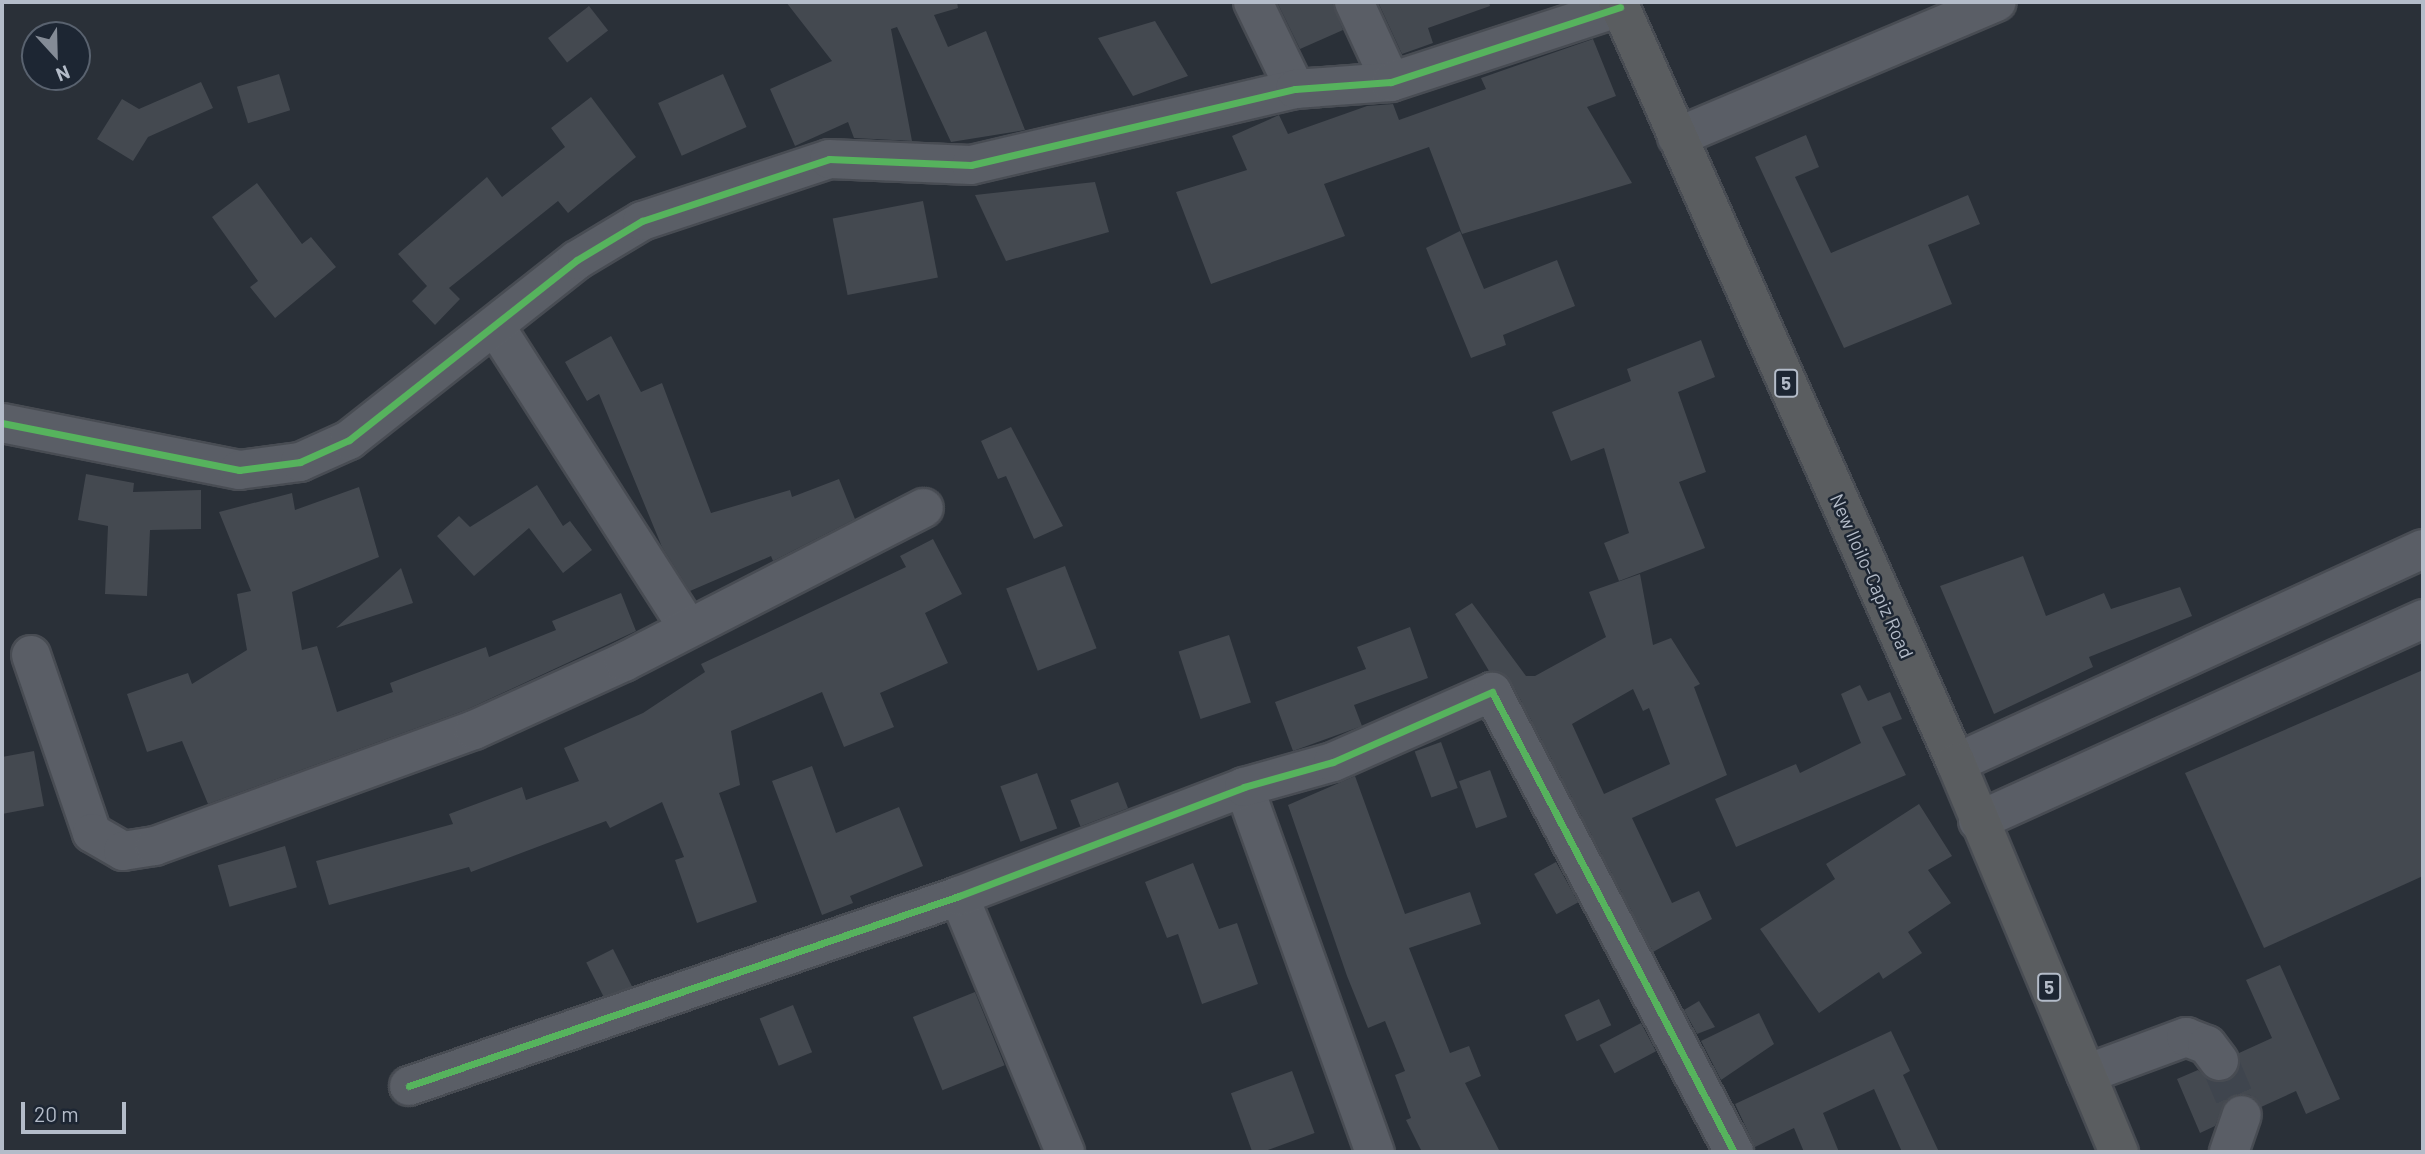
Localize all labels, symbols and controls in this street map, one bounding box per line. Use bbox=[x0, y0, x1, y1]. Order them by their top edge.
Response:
north arrow bbox=[21, 21, 91, 91]
text: N bbox=[53, 61, 73, 87]
road number: 5 bbox=[1774, 368, 1798, 398]
street label: New Iloilo-Capiz Road bbox=[1825, 490, 1919, 662]
road number: 5 bbox=[2037, 972, 2061, 1002]
scale bar bbox=[24, 1088, 130, 1132]
text: 20 m bbox=[34, 1101, 79, 1126]

